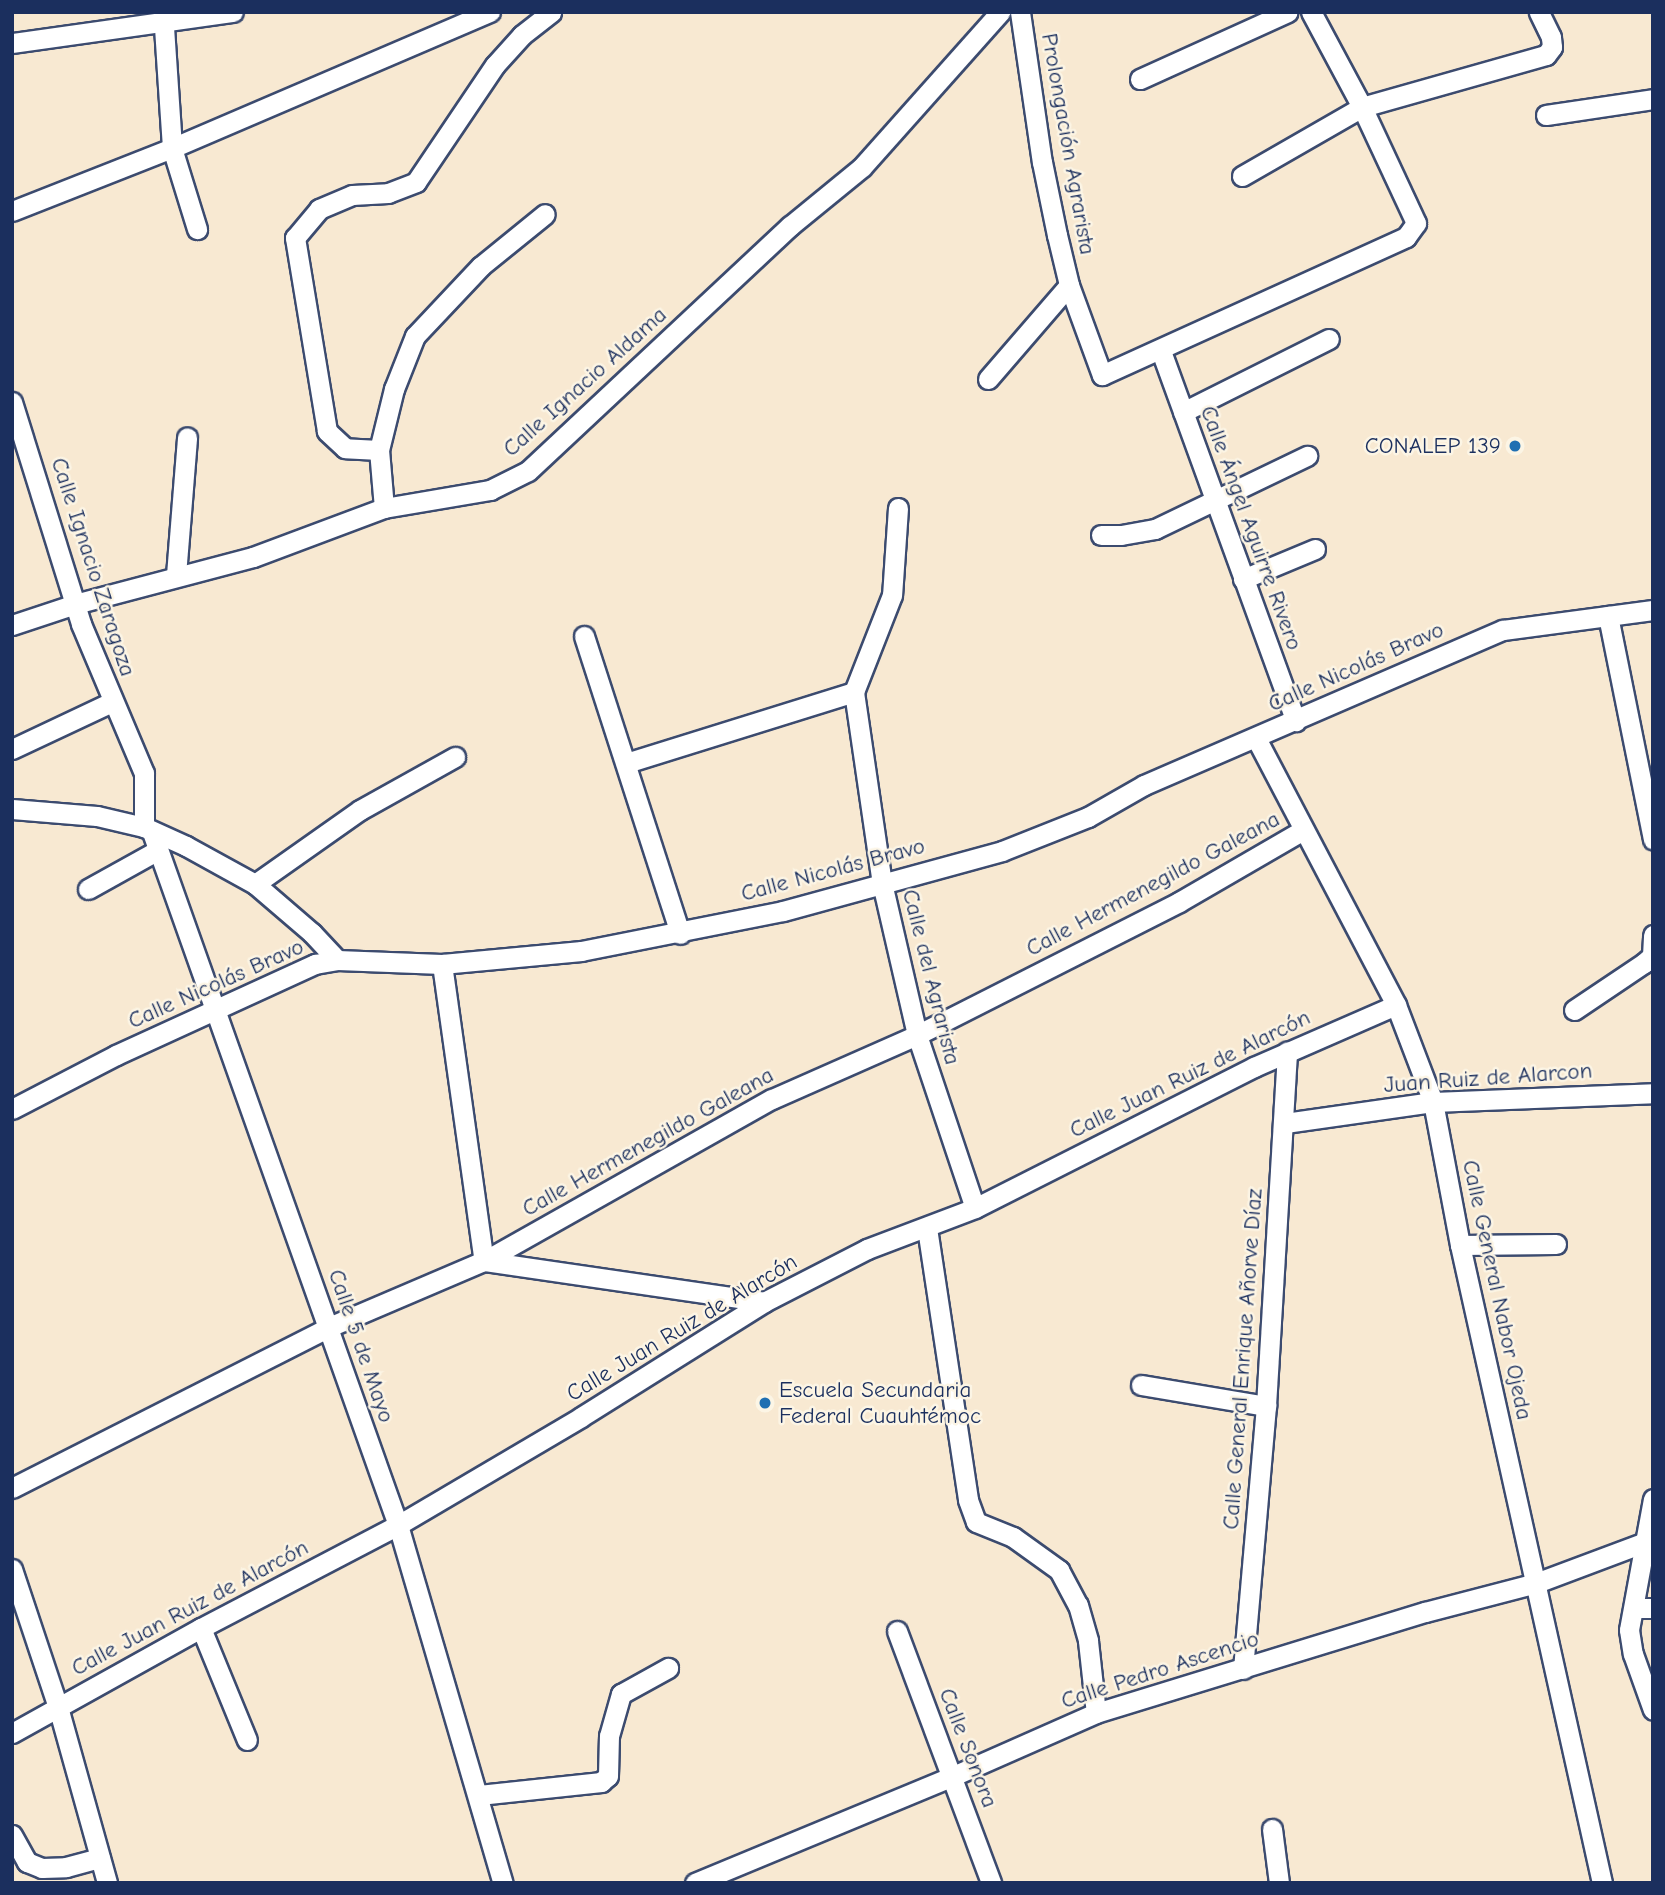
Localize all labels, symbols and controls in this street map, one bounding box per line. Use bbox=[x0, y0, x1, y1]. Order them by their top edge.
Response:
street label: Prolongación Agrarista bbox=[1035, 31, 1101, 257]
street label: Calle Ignacio Aldama bbox=[498, 301, 672, 463]
street label: Calle Ángel Aguirre Rivero bbox=[1194, 402, 1308, 654]
place label: CONALEP 139 bbox=[1365, 432, 1501, 460]
marker: CONALEP 139 bbox=[1507, 438, 1523, 454]
street label: Calle Ignacio Zaragoza bbox=[45, 454, 141, 680]
street label: Calle Nicolás Bravo bbox=[1264, 616, 1448, 718]
street label: Calle Hermenegildo Galeana bbox=[1022, 805, 1284, 963]
street label: Calle Nicolás Bravo bbox=[738, 832, 928, 908]
street label: Calle del Agrarista bbox=[896, 887, 966, 1067]
street label: Calle Nicolás Bravo bbox=[124, 933, 308, 1035]
street label: Calle Juan Ruiz de Alarcón bbox=[1065, 1004, 1315, 1144]
street label: Juan Ruiz de Alarcon bbox=[1383, 1057, 1593, 1099]
street label: Calle Hermenegildo Galeana bbox=[517, 1061, 779, 1223]
street label: Calle General Nabor Ojeda bbox=[1456, 1158, 1538, 1422]
street label: Calle General Enrique Añorve Díaz bbox=[1217, 1188, 1269, 1530]
street label: Calle Juan Ruiz de Alarcón bbox=[562, 1248, 802, 1408]
street label: Calle 5 de Mayo bbox=[322, 1266, 400, 1426]
place label: Escuela Secundaria Federal Cuauhtémoc bbox=[779, 1376, 981, 1430]
marker: Escuela Secundaria Federal Cuauhtémoc bbox=[757, 1395, 773, 1411]
street label: Calle Juan Ruiz de Alarcón bbox=[67, 1534, 313, 1682]
street label: Calle Pedro Ascencio bbox=[1058, 1625, 1262, 1715]
street label: Calle Sonora bbox=[933, 1684, 1003, 1812]

